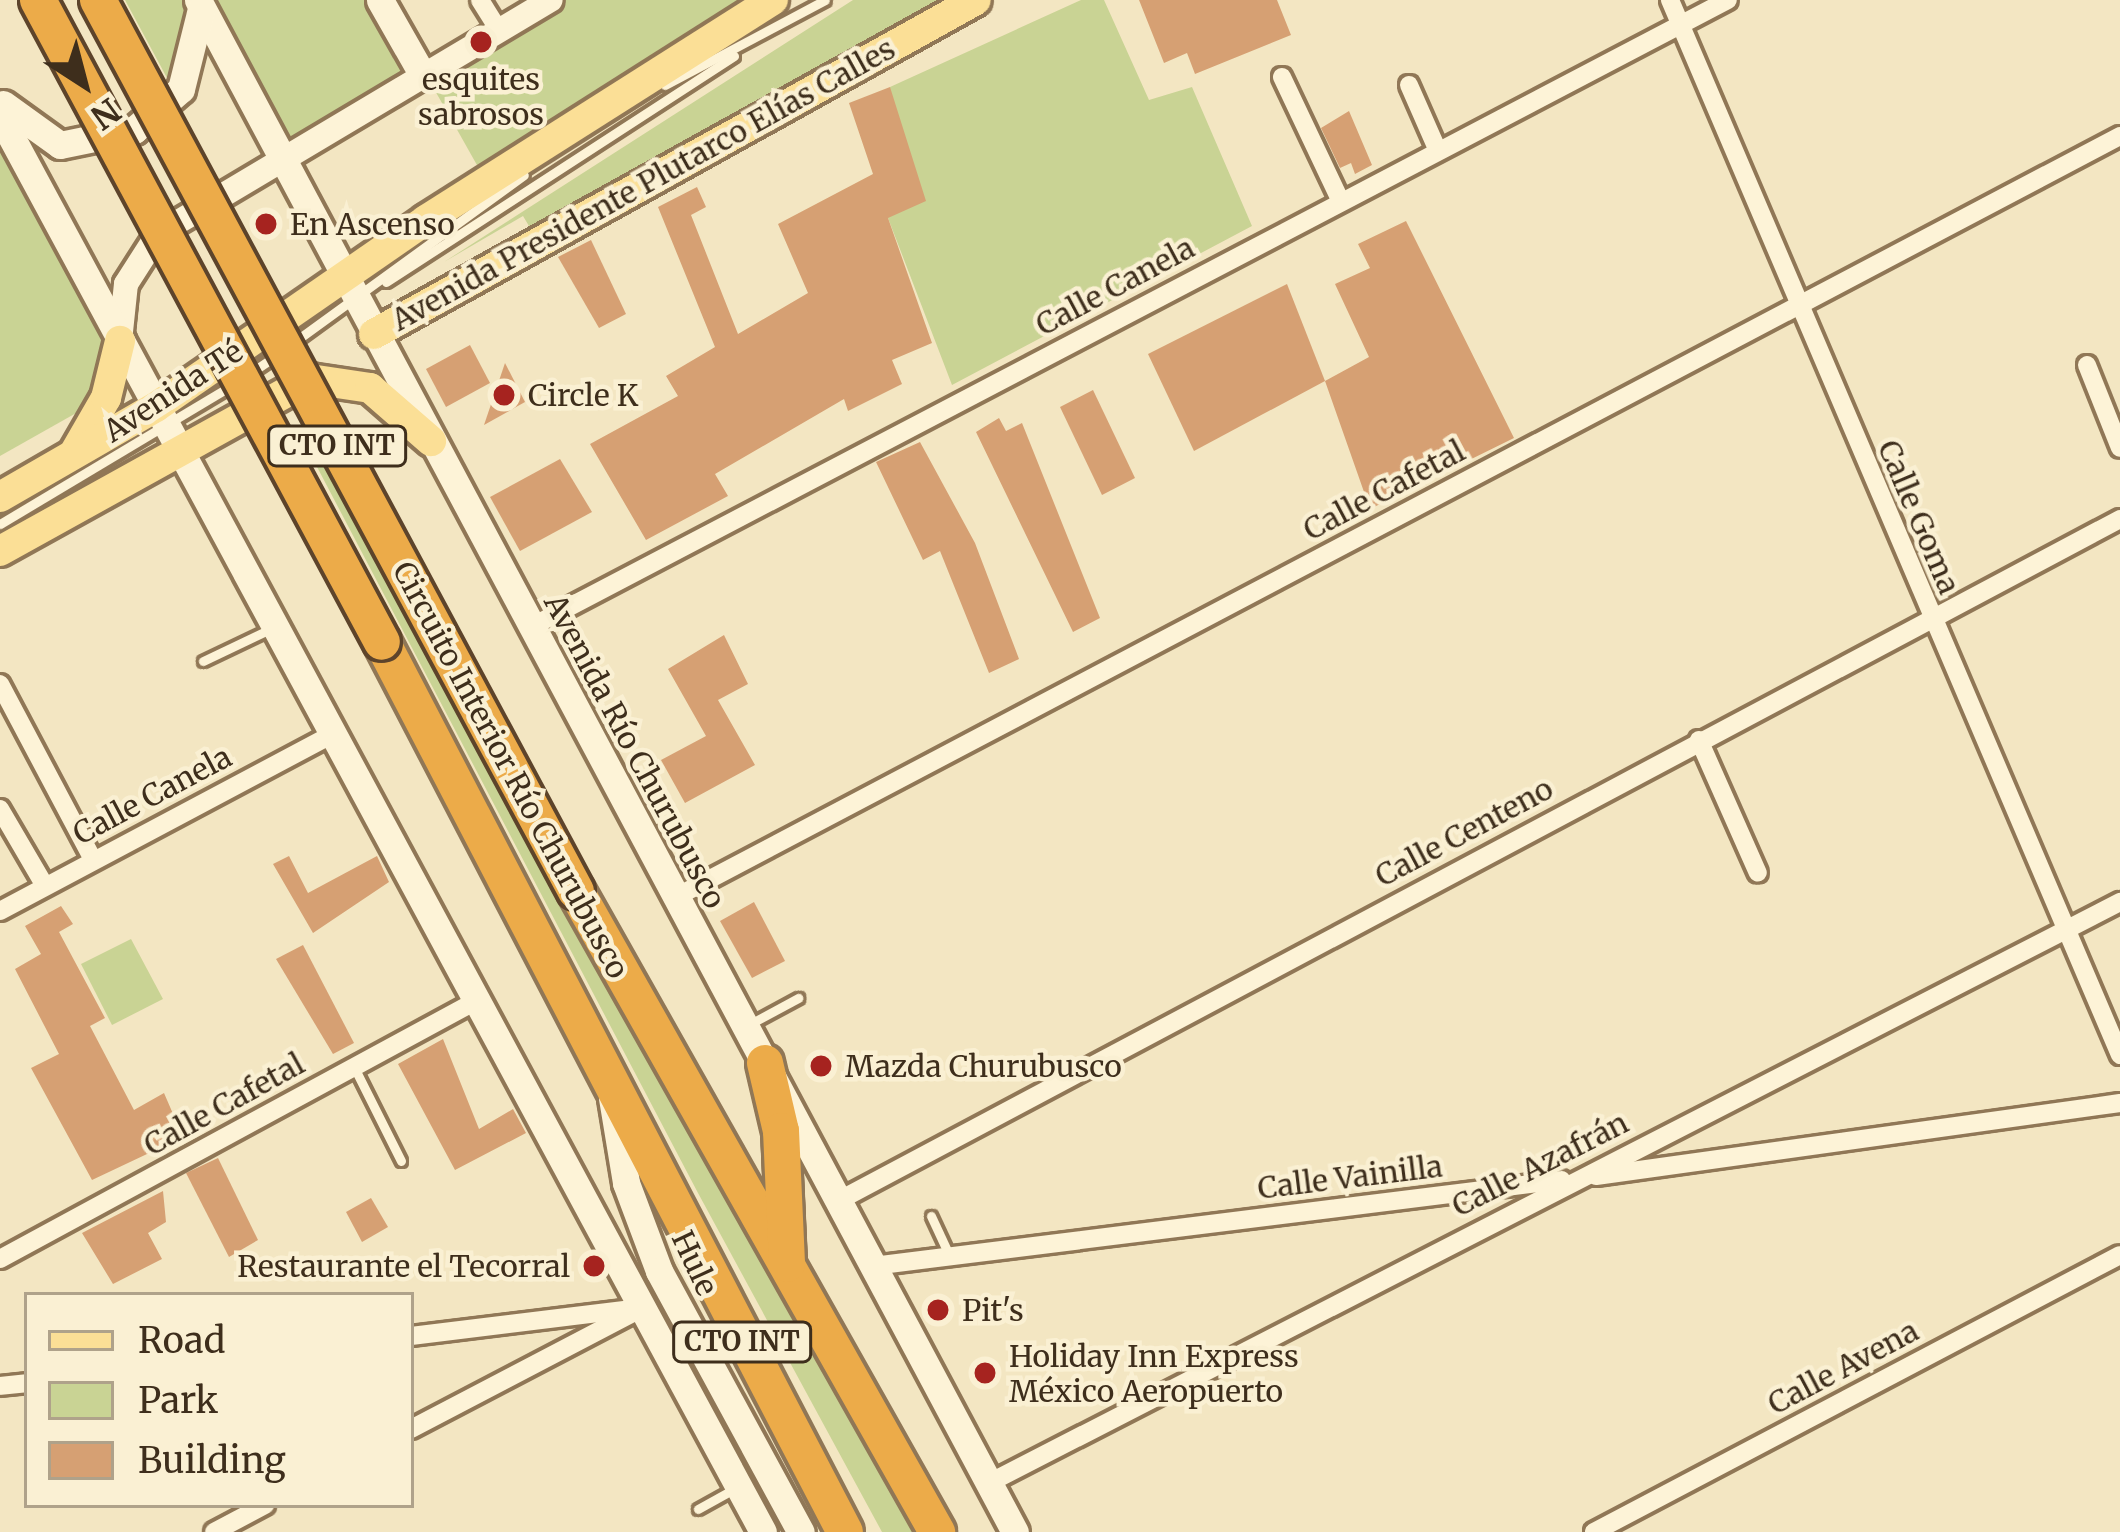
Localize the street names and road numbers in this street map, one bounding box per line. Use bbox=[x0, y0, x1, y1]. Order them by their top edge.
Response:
street label: Avenida Presidente Plutarco Elías Calles bbox=[385, 30, 901, 338]
street label: Calle Canela bbox=[1030, 229, 1200, 343]
street label: Avenida Té bbox=[97, 333, 249, 449]
road number: CTO INT bbox=[265, 425, 409, 467]
street label: Calle Cafetal bbox=[1297, 432, 1471, 548]
street label: Calle Goma bbox=[1871, 435, 1967, 599]
street label: Circuito Interior Río Churubusco bbox=[386, 556, 636, 984]
street label: Avenida Río Churubusco bbox=[537, 588, 733, 914]
street label: Calle Canela bbox=[67, 738, 237, 852]
street label: Calle Centeno bbox=[1369, 770, 1559, 894]
street label: Calle Cafetal bbox=[138, 1045, 310, 1163]
street label: Calle Azafrán bbox=[1446, 1104, 1634, 1224]
street label: Calle Vainilla bbox=[1256, 1148, 1444, 1206]
street label: Hule bbox=[665, 1225, 725, 1301]
street label: Calle Avena bbox=[1762, 1312, 1924, 1422]
road number: CTO INT bbox=[670, 1321, 814, 1363]

